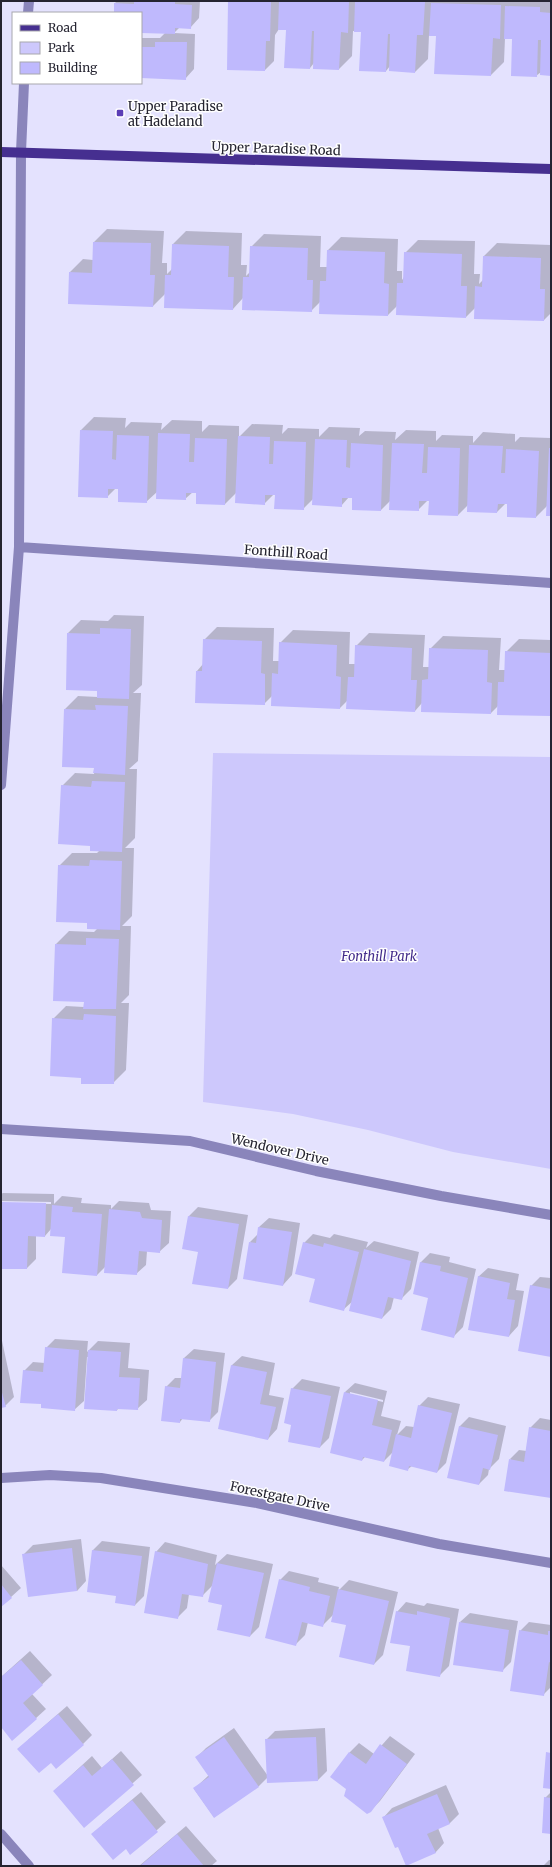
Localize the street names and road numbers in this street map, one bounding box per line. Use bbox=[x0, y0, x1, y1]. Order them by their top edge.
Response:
street label: Upper Paradise Road bbox=[211, 138, 341, 159]
street label: Fonthill Road bbox=[244, 541, 329, 564]
street label: Wendover Drive bbox=[228, 1130, 331, 1169]
street label: Forestgate Drive bbox=[228, 1478, 332, 1515]

